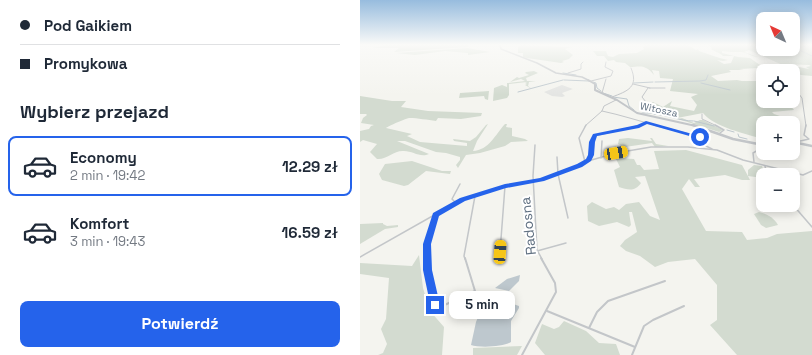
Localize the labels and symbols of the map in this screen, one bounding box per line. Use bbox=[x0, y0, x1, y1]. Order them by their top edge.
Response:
north arrow bbox=[756, 12, 800, 56]
street label: Witosza bbox=[639, 99, 679, 120]
route start bbox=[691, 128, 709, 146]
car bbox=[603, 145, 629, 161]
street label: Radosna bbox=[516, 196, 540, 256]
car bbox=[493, 240, 507, 264]
callout: 5 min bbox=[449, 291, 515, 319]
route end bbox=[426, 296, 444, 314]

